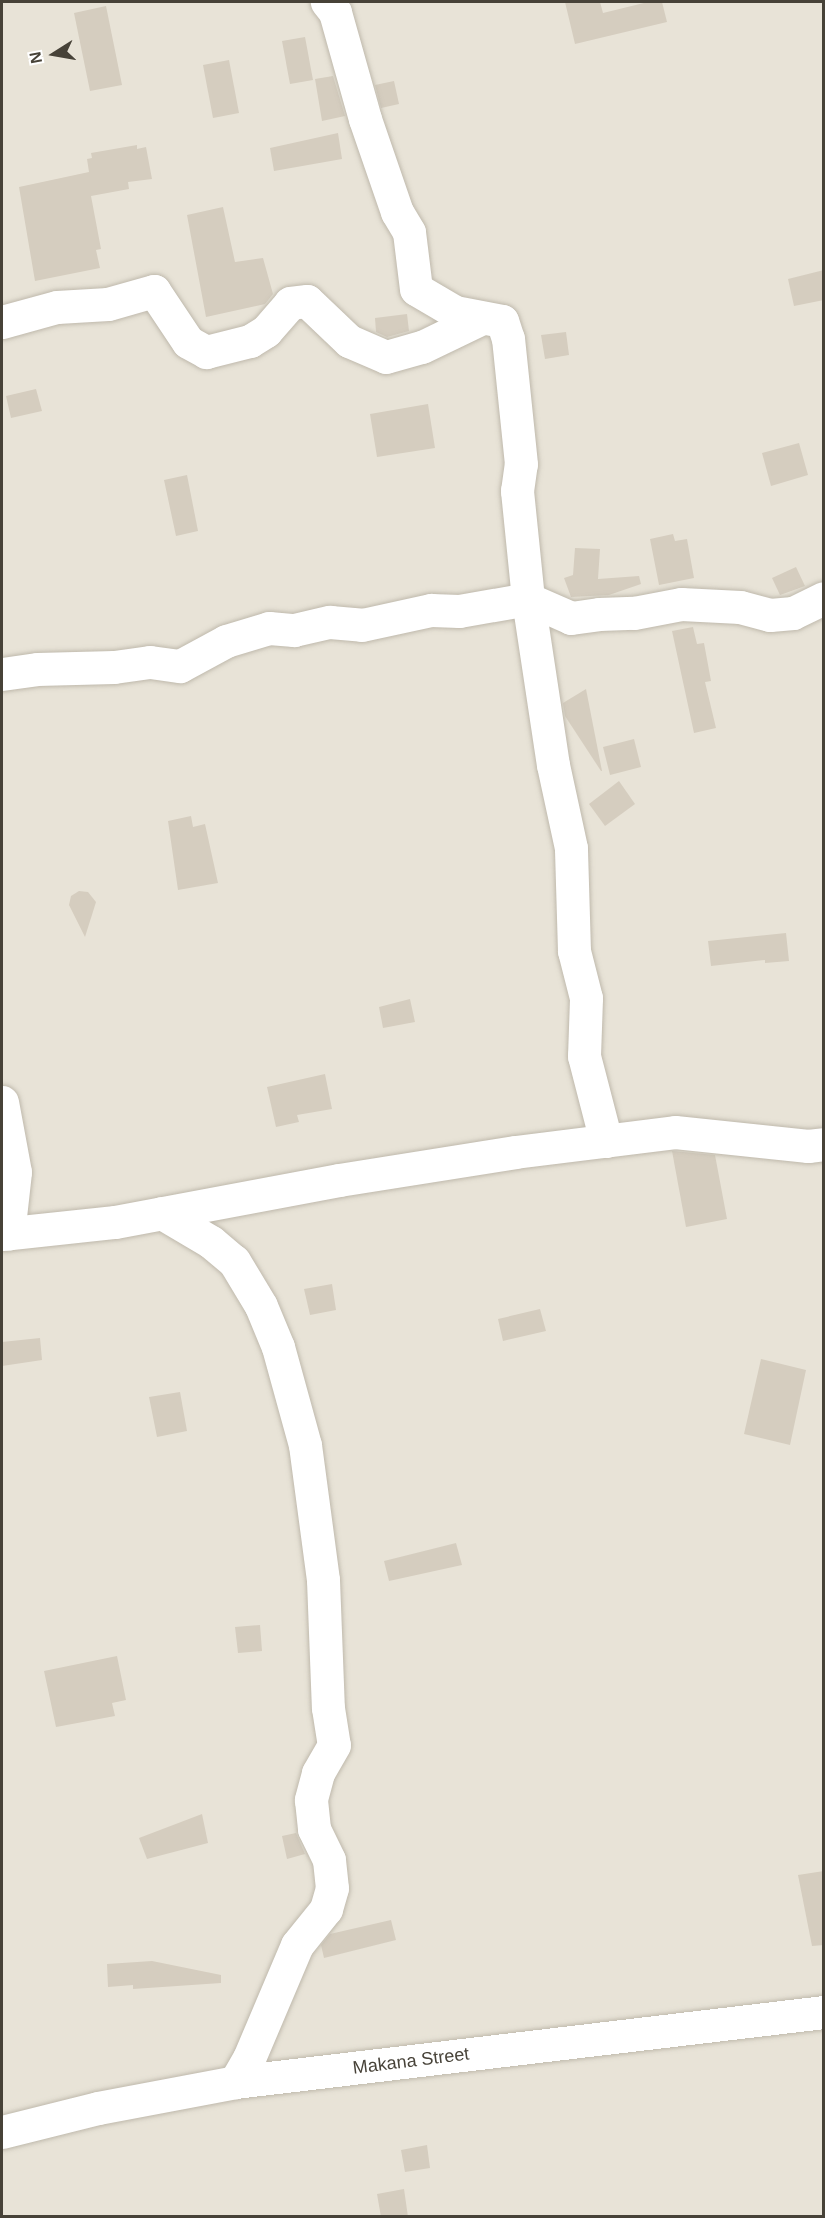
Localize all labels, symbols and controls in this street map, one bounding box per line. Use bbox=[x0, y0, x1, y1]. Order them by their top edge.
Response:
north arrow bbox=[24, 24, 84, 84]
text: N bbox=[26, 50, 45, 65]
street label: Makana Street bbox=[352, 2043, 470, 2079]

